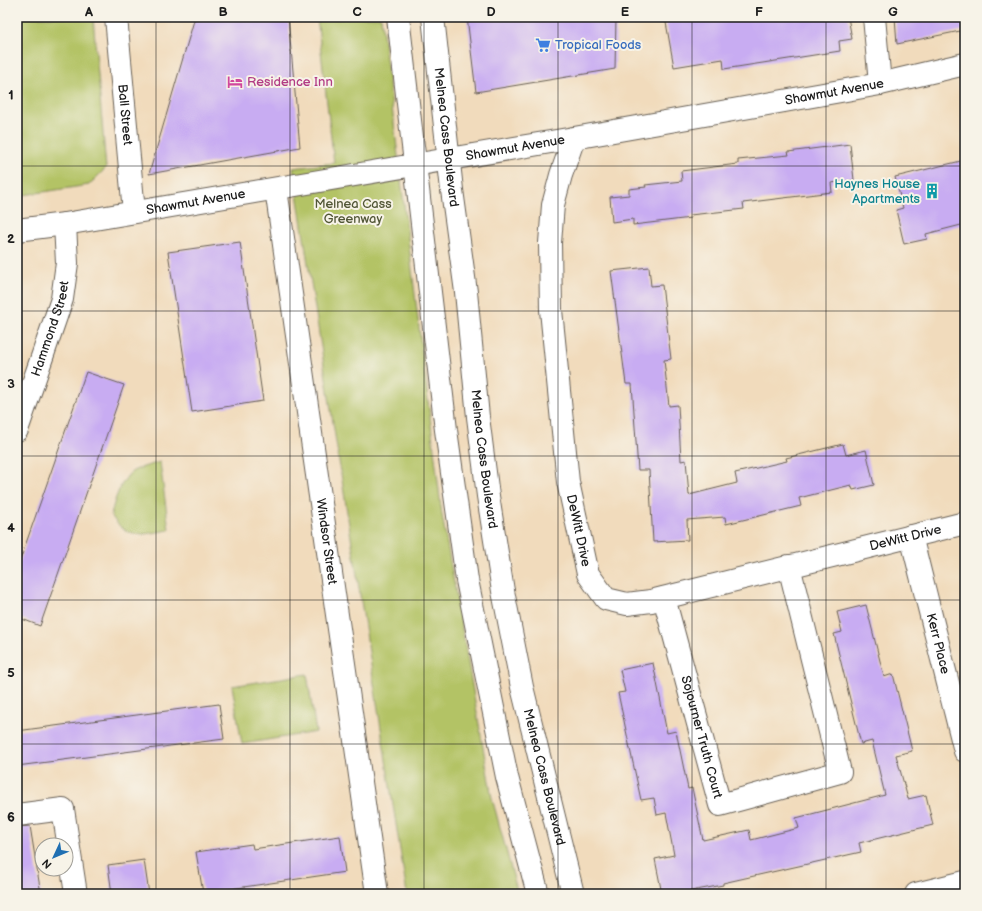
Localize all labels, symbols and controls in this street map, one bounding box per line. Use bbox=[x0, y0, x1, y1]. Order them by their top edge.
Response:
text: A bbox=[84, 4, 93, 20]
text: B bbox=[218, 4, 228, 20]
text: C bbox=[352, 4, 362, 20]
text: D bbox=[486, 4, 496, 20]
text: E bbox=[621, 4, 630, 20]
text: F bbox=[755, 4, 763, 20]
text: G bbox=[888, 4, 898, 20]
supermarket icon: Tropical Foods bbox=[534, 36, 552, 54]
place label: Tropical Foods bbox=[555, 37, 642, 53]
street label: Melnea Cass Boulevard bbox=[431, 67, 462, 208]
hotel icon: Residence Inn bbox=[226, 73, 244, 91]
place label: Residence Inn bbox=[247, 74, 333, 90]
street label: Shawmut Avenue bbox=[784, 75, 885, 109]
street label: Ball Street bbox=[114, 83, 136, 146]
text: 1 bbox=[8, 87, 14, 103]
street label: Shawmut Avenue bbox=[464, 132, 566, 164]
place label: Haynes House Apartments bbox=[834, 176, 921, 207]
building icon: Haynes House Apartments bbox=[923, 182, 941, 200]
street label: Shawmut Avenue bbox=[145, 186, 247, 218]
park label: Melnea Cass Greenway bbox=[314, 196, 392, 227]
text: 2 bbox=[7, 231, 15, 247]
street label: Hammond Street bbox=[28, 280, 72, 379]
text: 3 bbox=[7, 376, 15, 392]
street label: Melnea Cass Boulevard bbox=[467, 389, 501, 530]
street label: DeWitt Drive bbox=[563, 493, 594, 568]
street label: Windsor Street bbox=[312, 497, 341, 585]
text: 4 bbox=[7, 520, 15, 536]
street label: DeWitt Drive bbox=[868, 521, 943, 554]
street label: Kerr Place bbox=[923, 612, 953, 676]
text: 5 bbox=[7, 665, 15, 681]
street label: Sojourner Truth Court bbox=[677, 674, 726, 800]
street label: Melnea Cass Boulevard bbox=[520, 707, 569, 847]
text: 6 bbox=[7, 809, 15, 825]
north arrow bbox=[34, 837, 74, 877]
text: N bbox=[40, 856, 55, 871]

